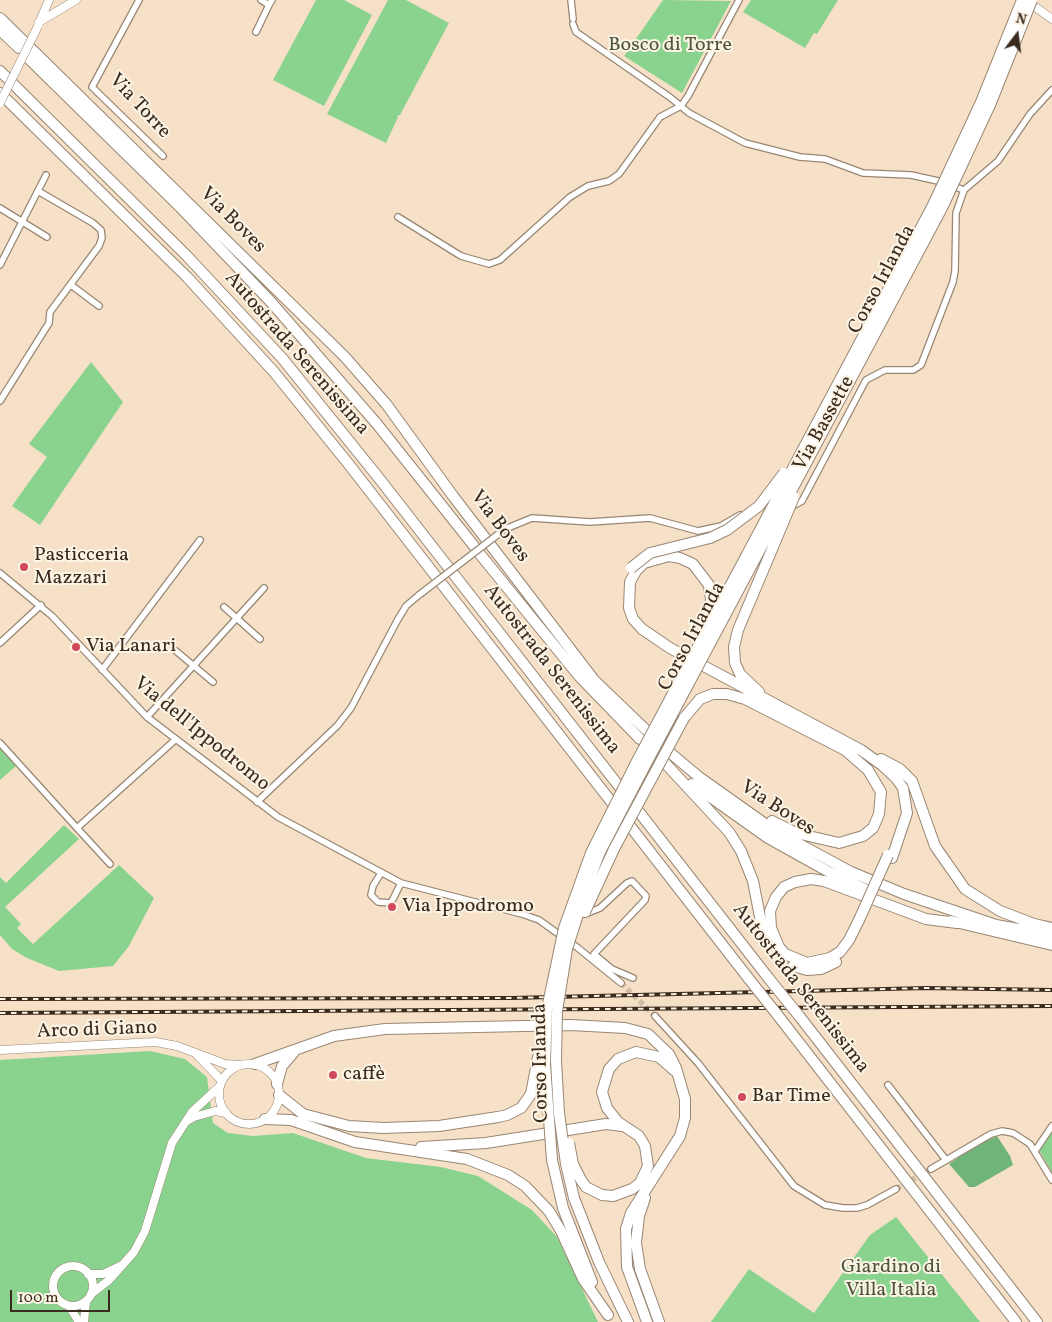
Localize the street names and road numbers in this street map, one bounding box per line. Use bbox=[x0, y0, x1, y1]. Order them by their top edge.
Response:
street label: Via Torre bbox=[103, 70, 175, 144]
street label: Via Boves bbox=[194, 183, 270, 259]
street label: Corso Irlanda bbox=[844, 221, 922, 339]
street label: Autostrada Serenissima bbox=[218, 267, 374, 441]
street label: Via Bassette bbox=[789, 372, 861, 476]
street label: Via Boves bbox=[464, 486, 534, 568]
street label: Corso Irlanda bbox=[654, 578, 732, 696]
street label: Autostrada Serenissima bbox=[477, 580, 625, 760]
street label: Via dell'Ippodromo bbox=[128, 673, 274, 797]
street label: Via Boves bbox=[735, 776, 819, 842]
street label: Autostrada Serenissima bbox=[726, 899, 874, 1079]
street label: Corso Irlanda bbox=[529, 1003, 555, 1123]
street label: Arco di Giano bbox=[36, 1017, 158, 1045]

